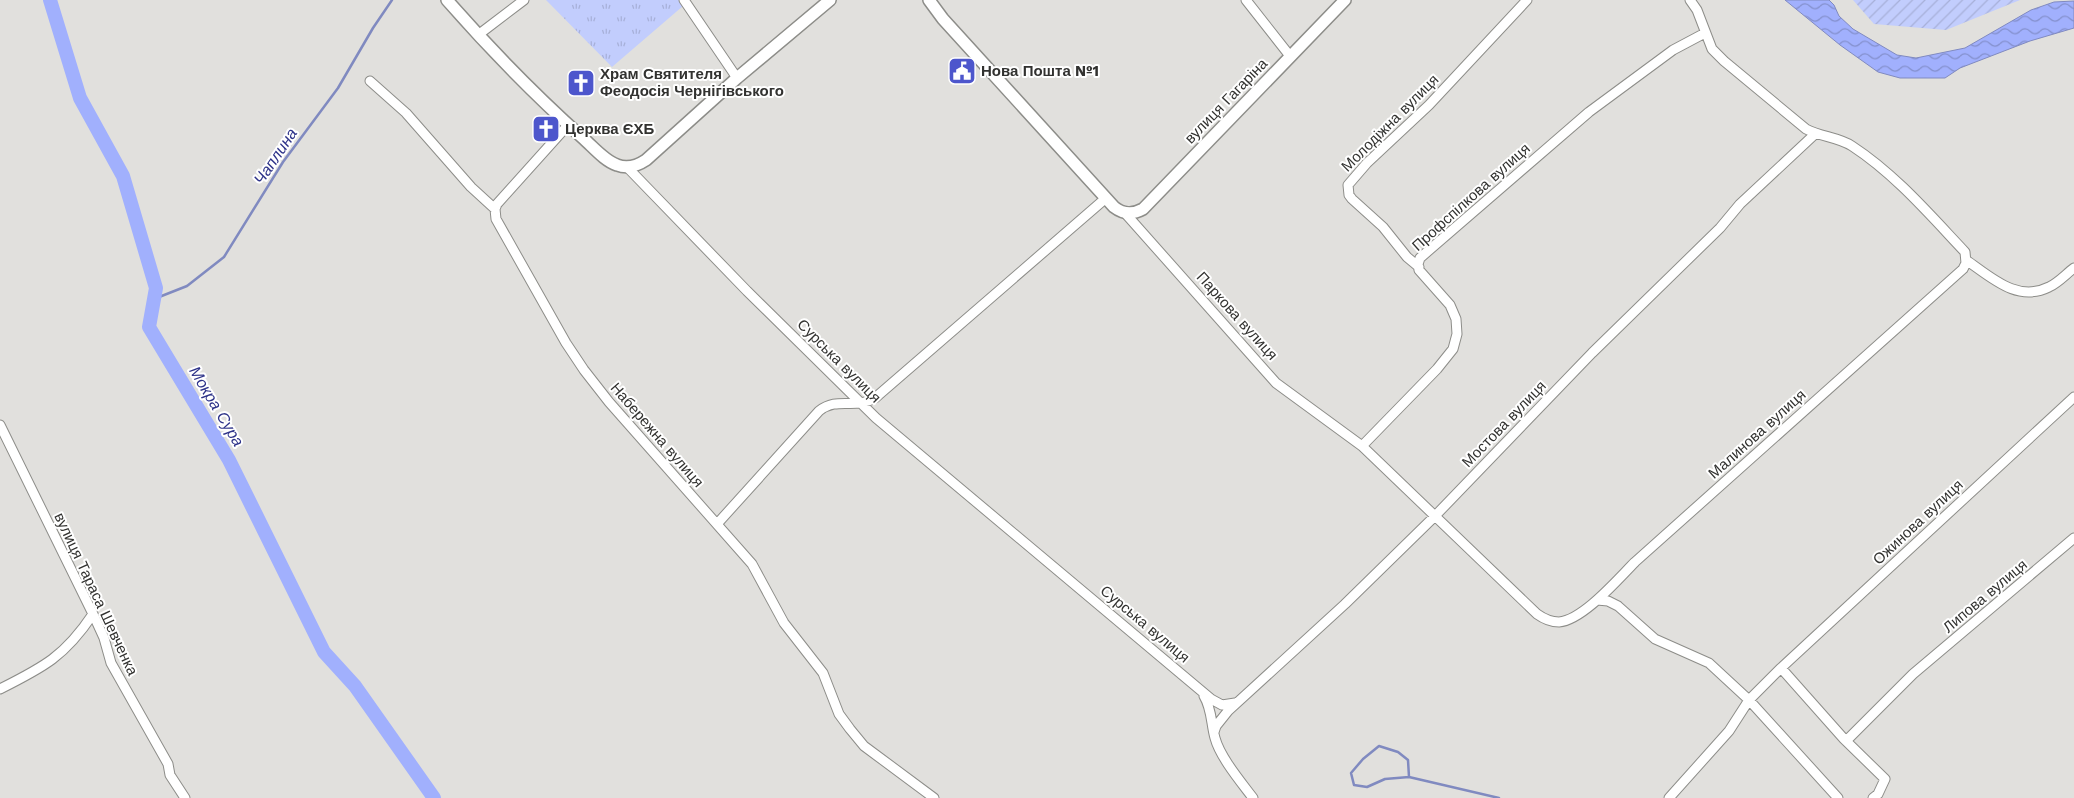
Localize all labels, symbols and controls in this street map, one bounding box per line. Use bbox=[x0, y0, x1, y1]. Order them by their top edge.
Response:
street label: вулиця Гагаріна bbox=[1181, 54, 1272, 147]
public building icon: Нова Пошта №1 bbox=[947, 56, 977, 86]
place label: Нова Пошта №1 bbox=[981, 62, 1099, 80]
place label: Храм Святителя Феодосія Чернігівського bbox=[600, 65, 784, 100]
church icon: Храм Святителя Феодосія Чернігівського bbox=[566, 68, 596, 98]
street label: Молодіжна вулиця bbox=[1338, 71, 1442, 175]
church icon: Церква ЄХБ bbox=[531, 114, 561, 144]
place label: Церква ЄХБ bbox=[565, 120, 654, 138]
water label: Чаплина bbox=[250, 124, 301, 188]
street label: Профспілкова вулиця bbox=[1408, 139, 1534, 255]
street label: Паркова вулиця bbox=[1193, 268, 1281, 364]
street label: Сурська вулиця bbox=[793, 315, 885, 407]
water label: Мокра Сура bbox=[185, 363, 248, 450]
street label: Мостова вулиця bbox=[1458, 377, 1550, 471]
street label: Набережна вулиця bbox=[607, 379, 707, 491]
street label: Малинова вулиця bbox=[1705, 386, 1809, 482]
street label: Ожинова вулиця bbox=[1869, 476, 1967, 568]
street label: вулиця Тараса Шевченка bbox=[50, 510, 142, 679]
street label: Липова вулиця bbox=[1939, 555, 2031, 637]
street label: Сурська вулиця bbox=[1097, 581, 1193, 667]

